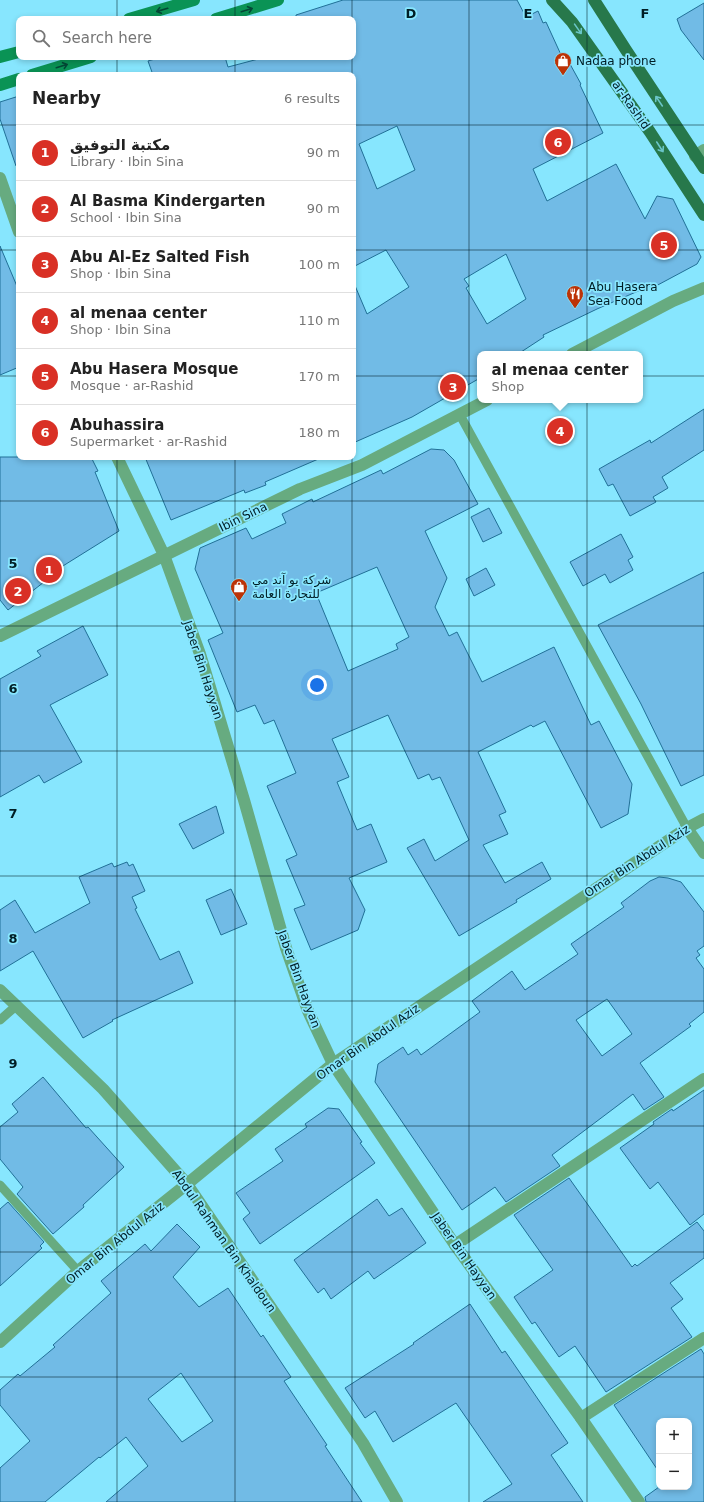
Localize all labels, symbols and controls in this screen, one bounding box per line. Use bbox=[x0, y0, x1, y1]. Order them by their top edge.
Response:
one-way arrow bbox=[241, 5, 253, 13]
one-way arrow bbox=[155, 6, 168, 14]
text: D bbox=[406, 6, 417, 21]
text: E bbox=[524, 6, 532, 21]
text: F bbox=[641, 6, 649, 21]
search box bbox=[16, 16, 356, 60]
one-way arrow bbox=[574, 24, 582, 35]
icon: search bbox=[30, 27, 52, 49]
text: Search here bbox=[62, 29, 152, 47]
shop icon: Nadaa phone bbox=[553, 51, 573, 76]
place label: Nadaa phone bbox=[576, 54, 656, 68]
one-way arrow bbox=[55, 62, 68, 69]
street label: ar-Rashid bbox=[609, 78, 653, 132]
text: Nearby bbox=[32, 88, 101, 108]
text: 6 results bbox=[284, 91, 340, 106]
one-way arrow bbox=[655, 96, 663, 107]
pin: 6 bbox=[545, 127, 571, 157]
text: مكتبة التوفيق bbox=[70, 136, 170, 154]
one-way arrow bbox=[656, 141, 664, 152]
text: 1 bbox=[40, 145, 50, 160]
text: 90 m bbox=[307, 145, 340, 160]
text: Library · Ibin Sina bbox=[70, 154, 184, 169]
text: Al Basma Kindergarten bbox=[70, 192, 265, 210]
text: 2 bbox=[40, 201, 50, 216]
text: 90 m bbox=[307, 201, 340, 216]
text: School · Ibin Sina bbox=[70, 210, 182, 225]
pin: 5 bbox=[651, 230, 677, 260]
text: Abu Al-Ez Salted Fish bbox=[70, 248, 250, 266]
text: 3 bbox=[40, 257, 50, 272]
text: 100 m bbox=[298, 257, 340, 272]
text: Shop · Ibin Sina bbox=[70, 266, 171, 281]
place label: Abu Hasera Sea Food bbox=[588, 280, 658, 308]
restaurant icon: Abu Hasera Sea Food bbox=[565, 284, 585, 309]
text: al menaa center bbox=[70, 304, 207, 322]
text: 4 bbox=[40, 313, 50, 328]
text: 110 m bbox=[298, 313, 340, 328]
text: Shop · Ibin Sina bbox=[70, 322, 171, 337]
popup bbox=[477, 351, 643, 403]
text: Abu Hasera Mosque bbox=[70, 360, 239, 378]
text: al menaa center bbox=[492, 361, 628, 379]
text: 5 bbox=[40, 369, 50, 384]
text: 170 m bbox=[298, 369, 340, 384]
pin: 3 bbox=[440, 372, 466, 402]
text: Mosque · ar-Rashid bbox=[70, 378, 194, 393]
text: Shop bbox=[492, 379, 524, 394]
text: Abuhassira bbox=[70, 416, 164, 434]
pin: 4 bbox=[547, 416, 573, 446]
text: 6 bbox=[40, 425, 50, 440]
text: 180 m bbox=[298, 425, 340, 440]
text: Supermarket · ar-Rashid bbox=[70, 434, 227, 449]
street label: Ibin Sina bbox=[217, 499, 269, 535]
pin: 1 bbox=[36, 555, 62, 585]
text: 5 bbox=[8, 556, 18, 571]
place label: شركة يو آند مي للتجارة العامة bbox=[252, 572, 331, 602]
pin: 2 bbox=[5, 576, 31, 606]
shop icon: شركة يو آند مي للتجارة العامة bbox=[229, 577, 249, 602]
street label: Jaber Bin Hayyan bbox=[180, 618, 226, 721]
your location bbox=[307, 675, 327, 695]
text: 6 bbox=[8, 681, 18, 696]
text: 7 bbox=[8, 806, 18, 821]
street label: Omar Bin Abdul Aziz bbox=[582, 822, 692, 900]
street label: Jaber Bin Hayyan bbox=[274, 927, 323, 1030]
text: 8 bbox=[8, 931, 18, 946]
street label: Omar Bin Abdul Aziz bbox=[314, 1001, 422, 1083]
text: 9 bbox=[8, 1056, 18, 1071]
street label: Abdul Rahman Bin Khaldoun bbox=[169, 1167, 279, 1315]
street label: Omar Bin Abdul Aziz bbox=[63, 1199, 167, 1287]
street label: Jaber Bin Hayyan bbox=[428, 1209, 499, 1302]
map controls bbox=[656, 1418, 692, 1490]
button: + bbox=[656, 1418, 692, 1454]
button: − bbox=[656, 1454, 692, 1490]

